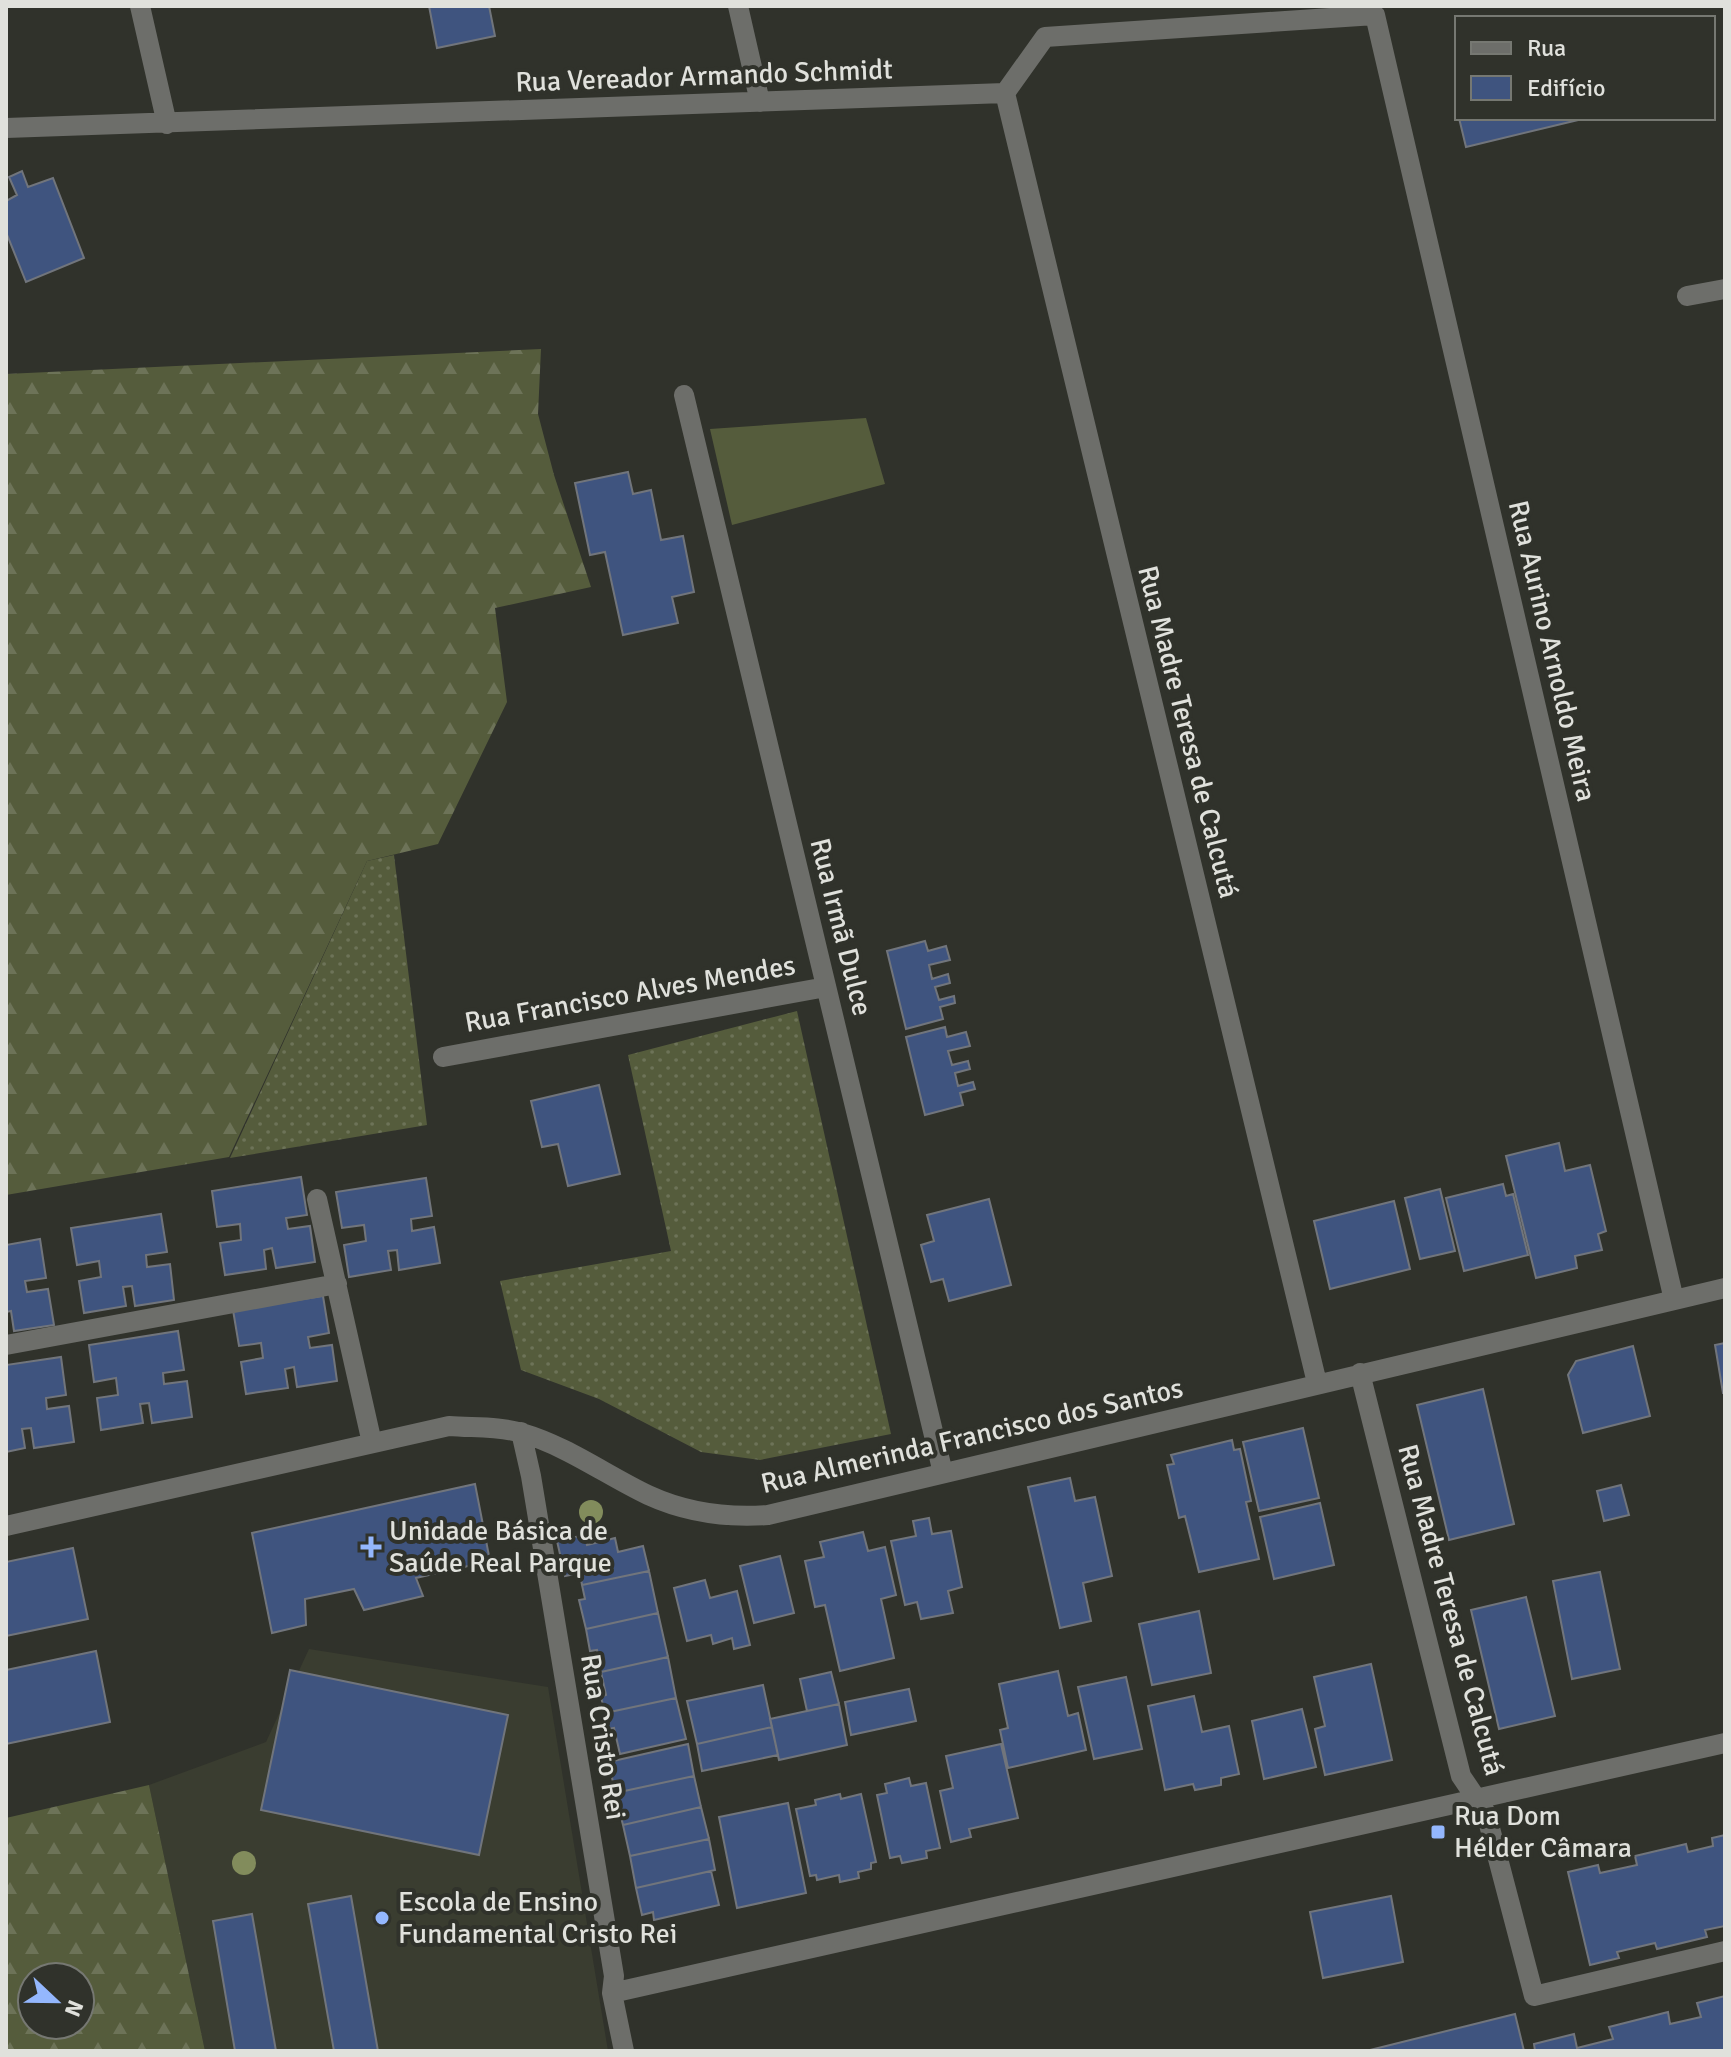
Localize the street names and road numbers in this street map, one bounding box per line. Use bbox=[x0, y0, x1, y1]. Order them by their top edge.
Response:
street label: Rua Vereador Armando Schmidt bbox=[515, 52, 893, 100]
street label: Rua Aurino Arnoldo Meira bbox=[1501, 497, 1603, 805]
street label: Rua Madre Teresa de Calcutá bbox=[1130, 562, 1246, 902]
street label: Rua Irmã Dulce bbox=[803, 835, 879, 1019]
street label: Rua Francisco Alves Mendes bbox=[462, 948, 798, 1040]
street label: Rua Almerinda Francisco dos Santos bbox=[758, 1371, 1186, 1501]
street label: Rua Madre Teresa de Calcutá bbox=[1390, 1441, 1512, 1779]
street label: Rua Cristo Rei bbox=[573, 1651, 633, 1823]

